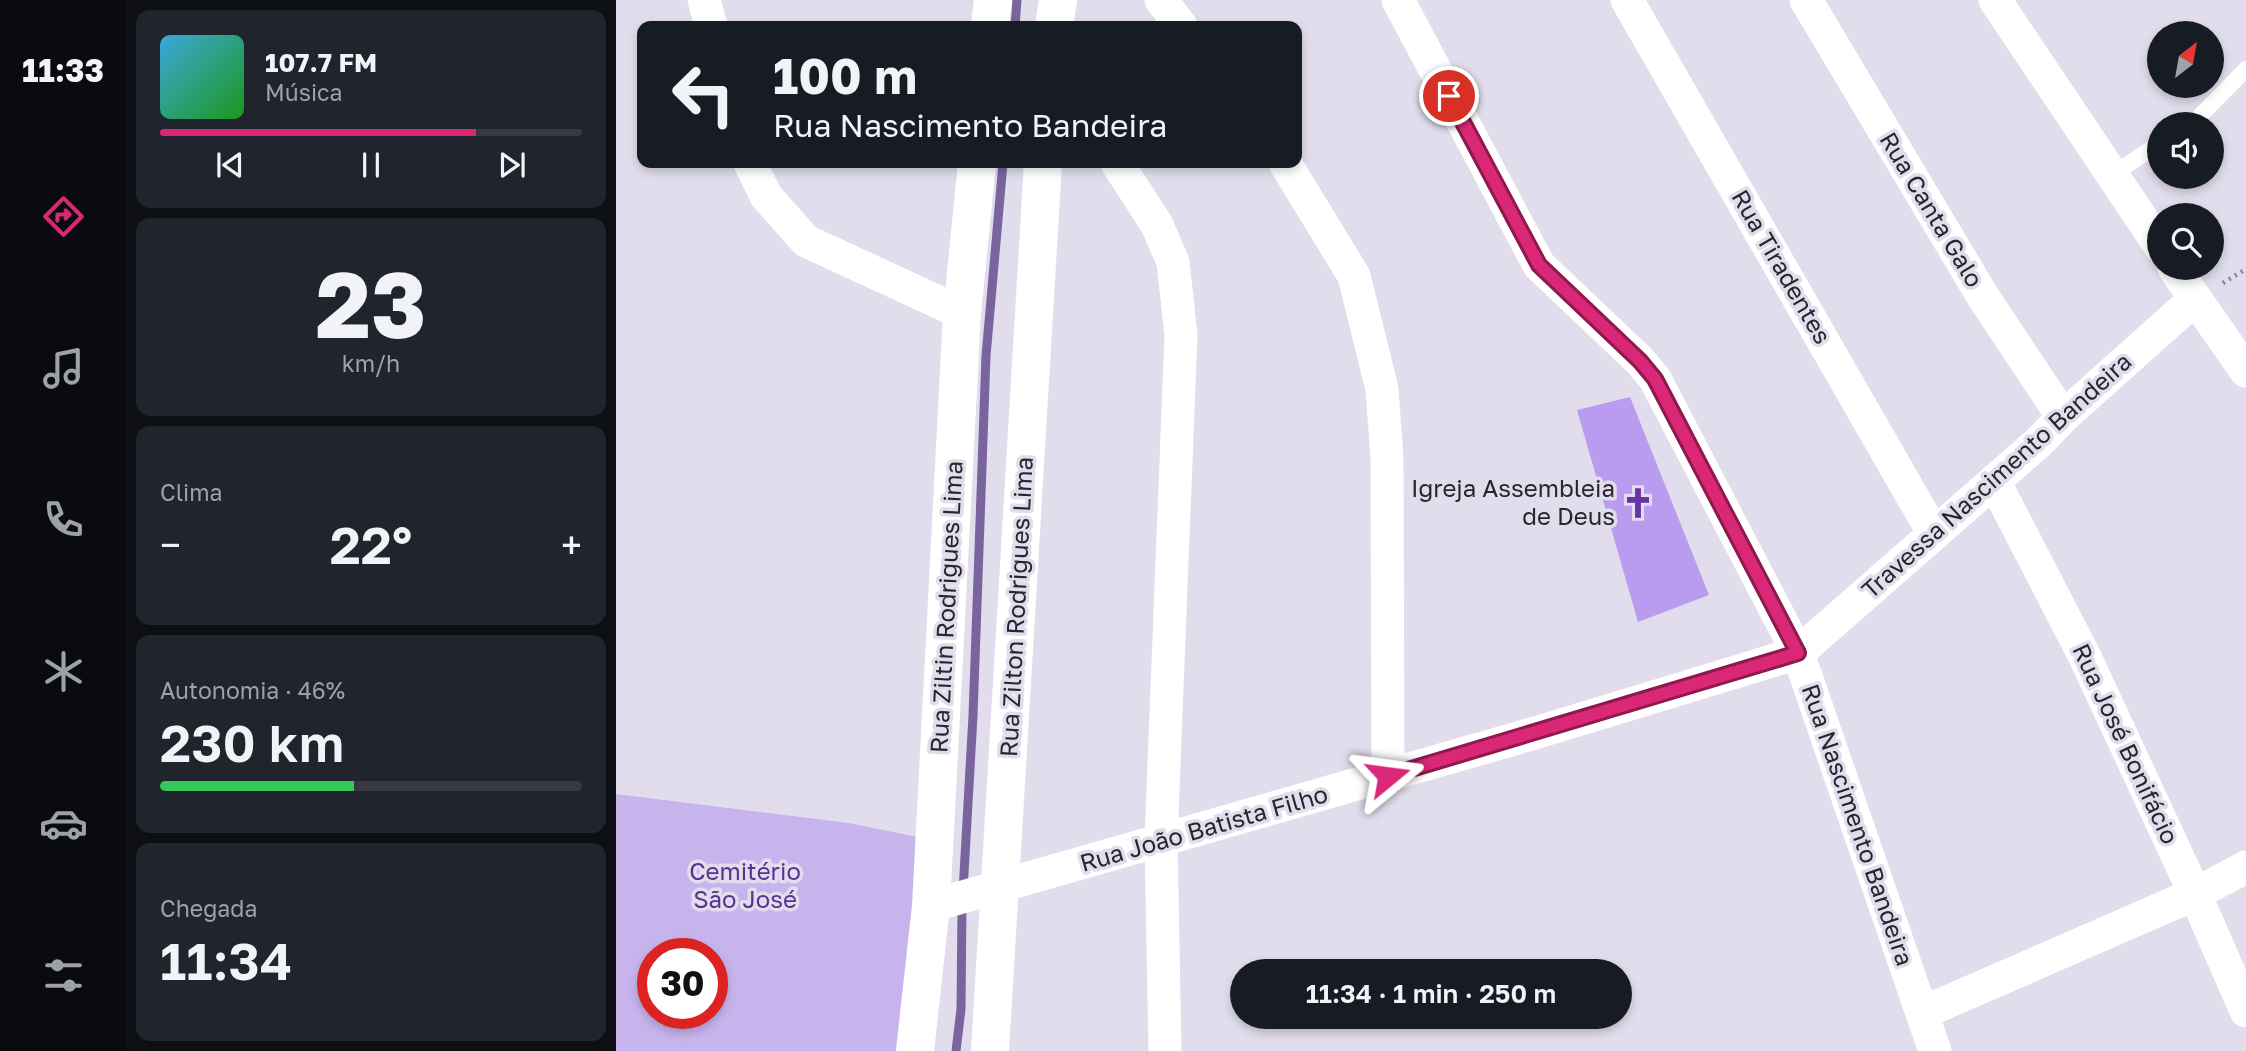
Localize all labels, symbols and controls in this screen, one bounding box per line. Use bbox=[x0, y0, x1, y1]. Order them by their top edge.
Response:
north arrow bbox=[2147, 21, 2224, 98]
map controls bbox=[2147, 21, 2224, 280]
text: 100 m bbox=[773, 46, 917, 105]
text: 107.7 FM bbox=[265, 47, 377, 78]
icon: left bbox=[658, 49, 749, 140]
text: 11:33 bbox=[22, 51, 104, 89]
pin bbox=[1419, 66, 1479, 126]
icon: arrive bbox=[1430, 77, 1468, 115]
text: Música bbox=[265, 78, 343, 106]
text: Rua Nascimento Bandeira bbox=[773, 106, 1167, 144]
button: sound bbox=[2147, 112, 2224, 189]
street label: Rua Canta Galo bbox=[1875, 126, 1990, 292]
icon: previous bbox=[211, 146, 249, 184]
icon: pause bbox=[352, 146, 390, 184]
icon: next bbox=[493, 146, 531, 184]
street label: Rua Tiradentes bbox=[1726, 184, 1838, 349]
icon: directions bbox=[39, 192, 88, 241]
button: search bbox=[2147, 203, 2224, 280]
text: 23 bbox=[315, 249, 427, 358]
icon: music bbox=[39, 344, 88, 393]
street label: Travessa Nascimento Bandeira bbox=[1855, 346, 2137, 604]
text: km/h bbox=[342, 349, 400, 377]
street label: Rua Zilton Rodrigues Lima bbox=[993, 456, 1038, 758]
street label: Rua Ziltin Rodrigues Lima bbox=[923, 460, 968, 754]
place label: Igreja Assembleia de Deus bbox=[1411, 473, 1615, 530]
text: Clima bbox=[160, 478, 223, 506]
church icon: Igreja Assembleia de Deus bbox=[1621, 486, 1655, 520]
icon: phone bbox=[39, 495, 88, 544]
text: 22° bbox=[330, 513, 412, 575]
text: − bbox=[160, 522, 181, 567]
text: + bbox=[561, 522, 582, 567]
street label: Rua José Bonifácio bbox=[2067, 639, 2186, 848]
icon: climate bbox=[39, 647, 88, 696]
text: Autonomia · 46% bbox=[160, 676, 345, 704]
street label: Rua Nascimento Bandeira bbox=[1797, 680, 1920, 969]
text: 230 km bbox=[160, 711, 344, 773]
position arrow bbox=[1351, 739, 1425, 813]
street label: Rua João Batista Filho bbox=[1076, 778, 1331, 877]
icon: car bbox=[39, 799, 88, 848]
park label: Cemitério São José bbox=[689, 856, 801, 913]
text: Chegada bbox=[160, 894, 257, 922]
text: 11:34 bbox=[160, 929, 293, 991]
speed limit sign: 30 bbox=[637, 938, 728, 1029]
icon: filters bbox=[39, 951, 88, 1000]
text: 11:34 · 1 min · 250 m bbox=[1306, 978, 1556, 1009]

